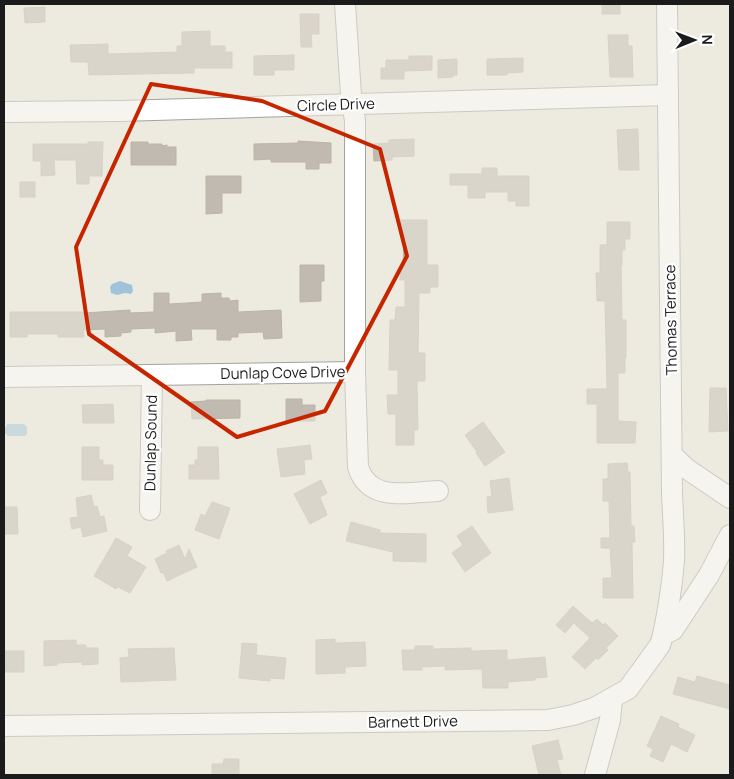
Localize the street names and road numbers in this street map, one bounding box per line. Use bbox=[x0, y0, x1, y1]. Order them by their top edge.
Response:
street label: Circle Drive bbox=[297, 93, 376, 116]
street label: Thomas Terrace bbox=[659, 264, 682, 376]
street label: Dunlap Cove Drive bbox=[220, 361, 346, 384]
street label: Dunlap Sound bbox=[139, 395, 162, 491]
street label: Barnett Drive bbox=[368, 710, 458, 733]

